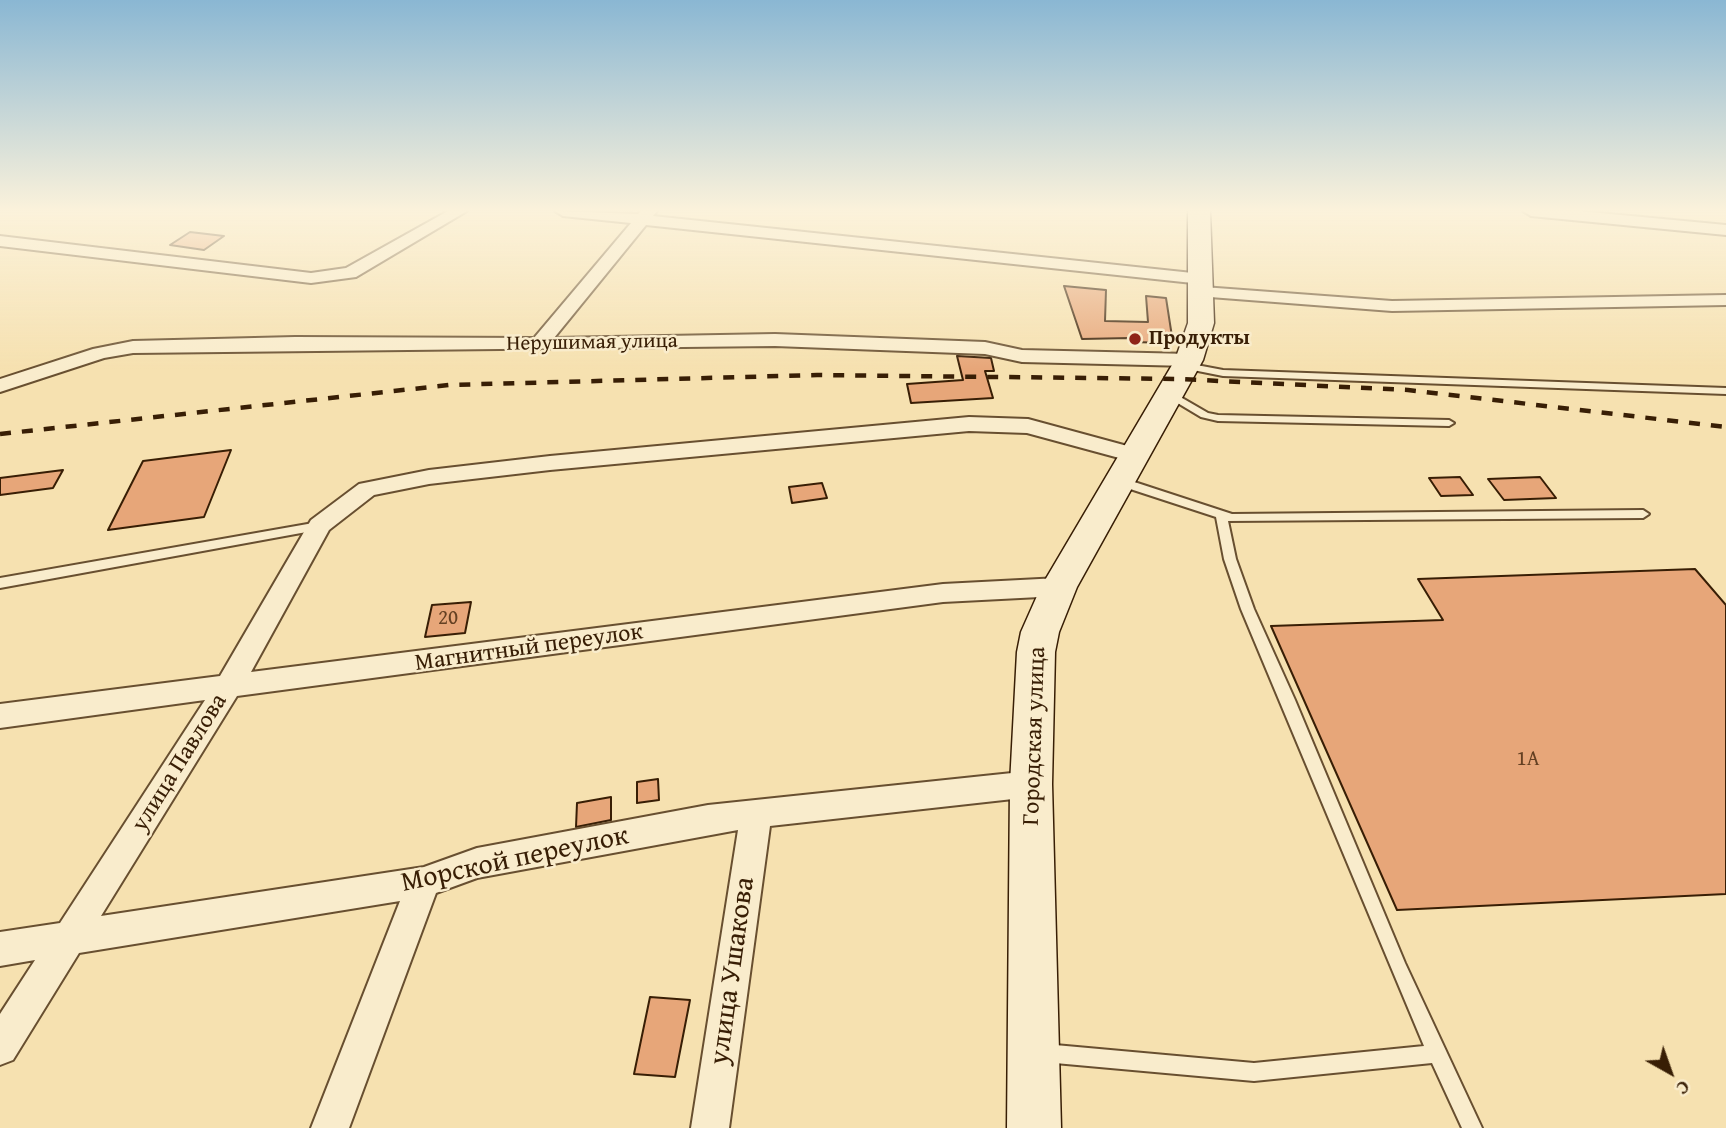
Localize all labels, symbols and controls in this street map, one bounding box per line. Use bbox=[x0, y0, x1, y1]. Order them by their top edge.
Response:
place label: Продукты bbox=[1149, 326, 1250, 352]
street label: Нерушимая улица bbox=[506, 329, 678, 357]
marker: Продукты bbox=[1127, 331, 1143, 347]
house number: 20 bbox=[438, 606, 458, 632]
street label: Магнитный переулок bbox=[413, 618, 645, 678]
street label: Городская улица bbox=[1017, 646, 1053, 826]
street label: улица Павлова bbox=[126, 689, 234, 837]
house number: 1А bbox=[1517, 747, 1539, 773]
street label: Морской переулок bbox=[398, 820, 632, 900]
street label: улица Ушакова bbox=[703, 875, 763, 1067]
north arrow bbox=[1635, 1037, 1705, 1107]
text: С bbox=[1670, 1074, 1697, 1102]

